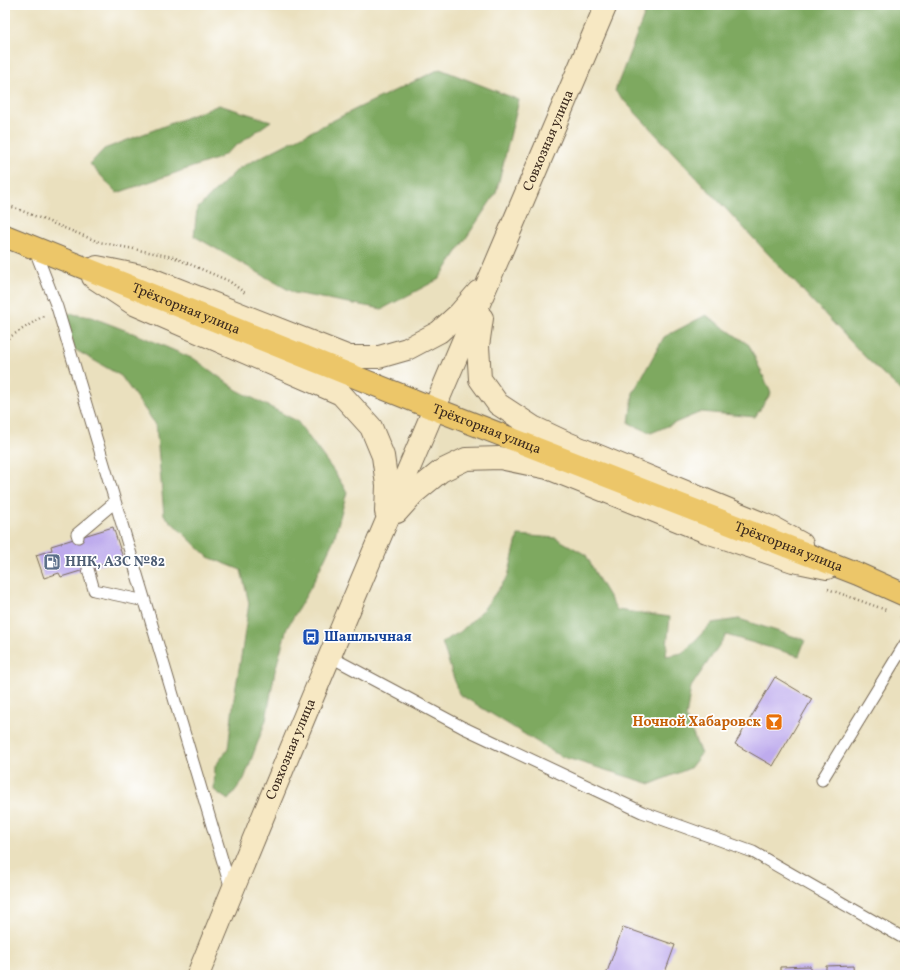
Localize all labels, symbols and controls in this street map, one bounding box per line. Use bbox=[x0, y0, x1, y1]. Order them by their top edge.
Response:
street label: Совхозная улица bbox=[518, 87, 578, 194]
street label: Трёхгорная улица bbox=[129, 278, 243, 339]
street label: Трёхгорная улица bbox=[430, 399, 544, 459]
street label: Трёхгорная улица bbox=[731, 517, 846, 577]
fuel station icon: ННК, АЗС №82 bbox=[42, 552, 62, 572]
place label: ННК, АЗС №82 bbox=[65, 553, 165, 572]
bus stop icon: Шашлычная bbox=[301, 627, 321, 647]
place label: Шашлычная bbox=[324, 628, 412, 647]
street label: Совхозная улица bbox=[261, 696, 320, 803]
bar icon: Ночной Хабаровск bbox=[764, 712, 784, 732]
place label: Ночной Хабаровск bbox=[633, 713, 762, 732]

